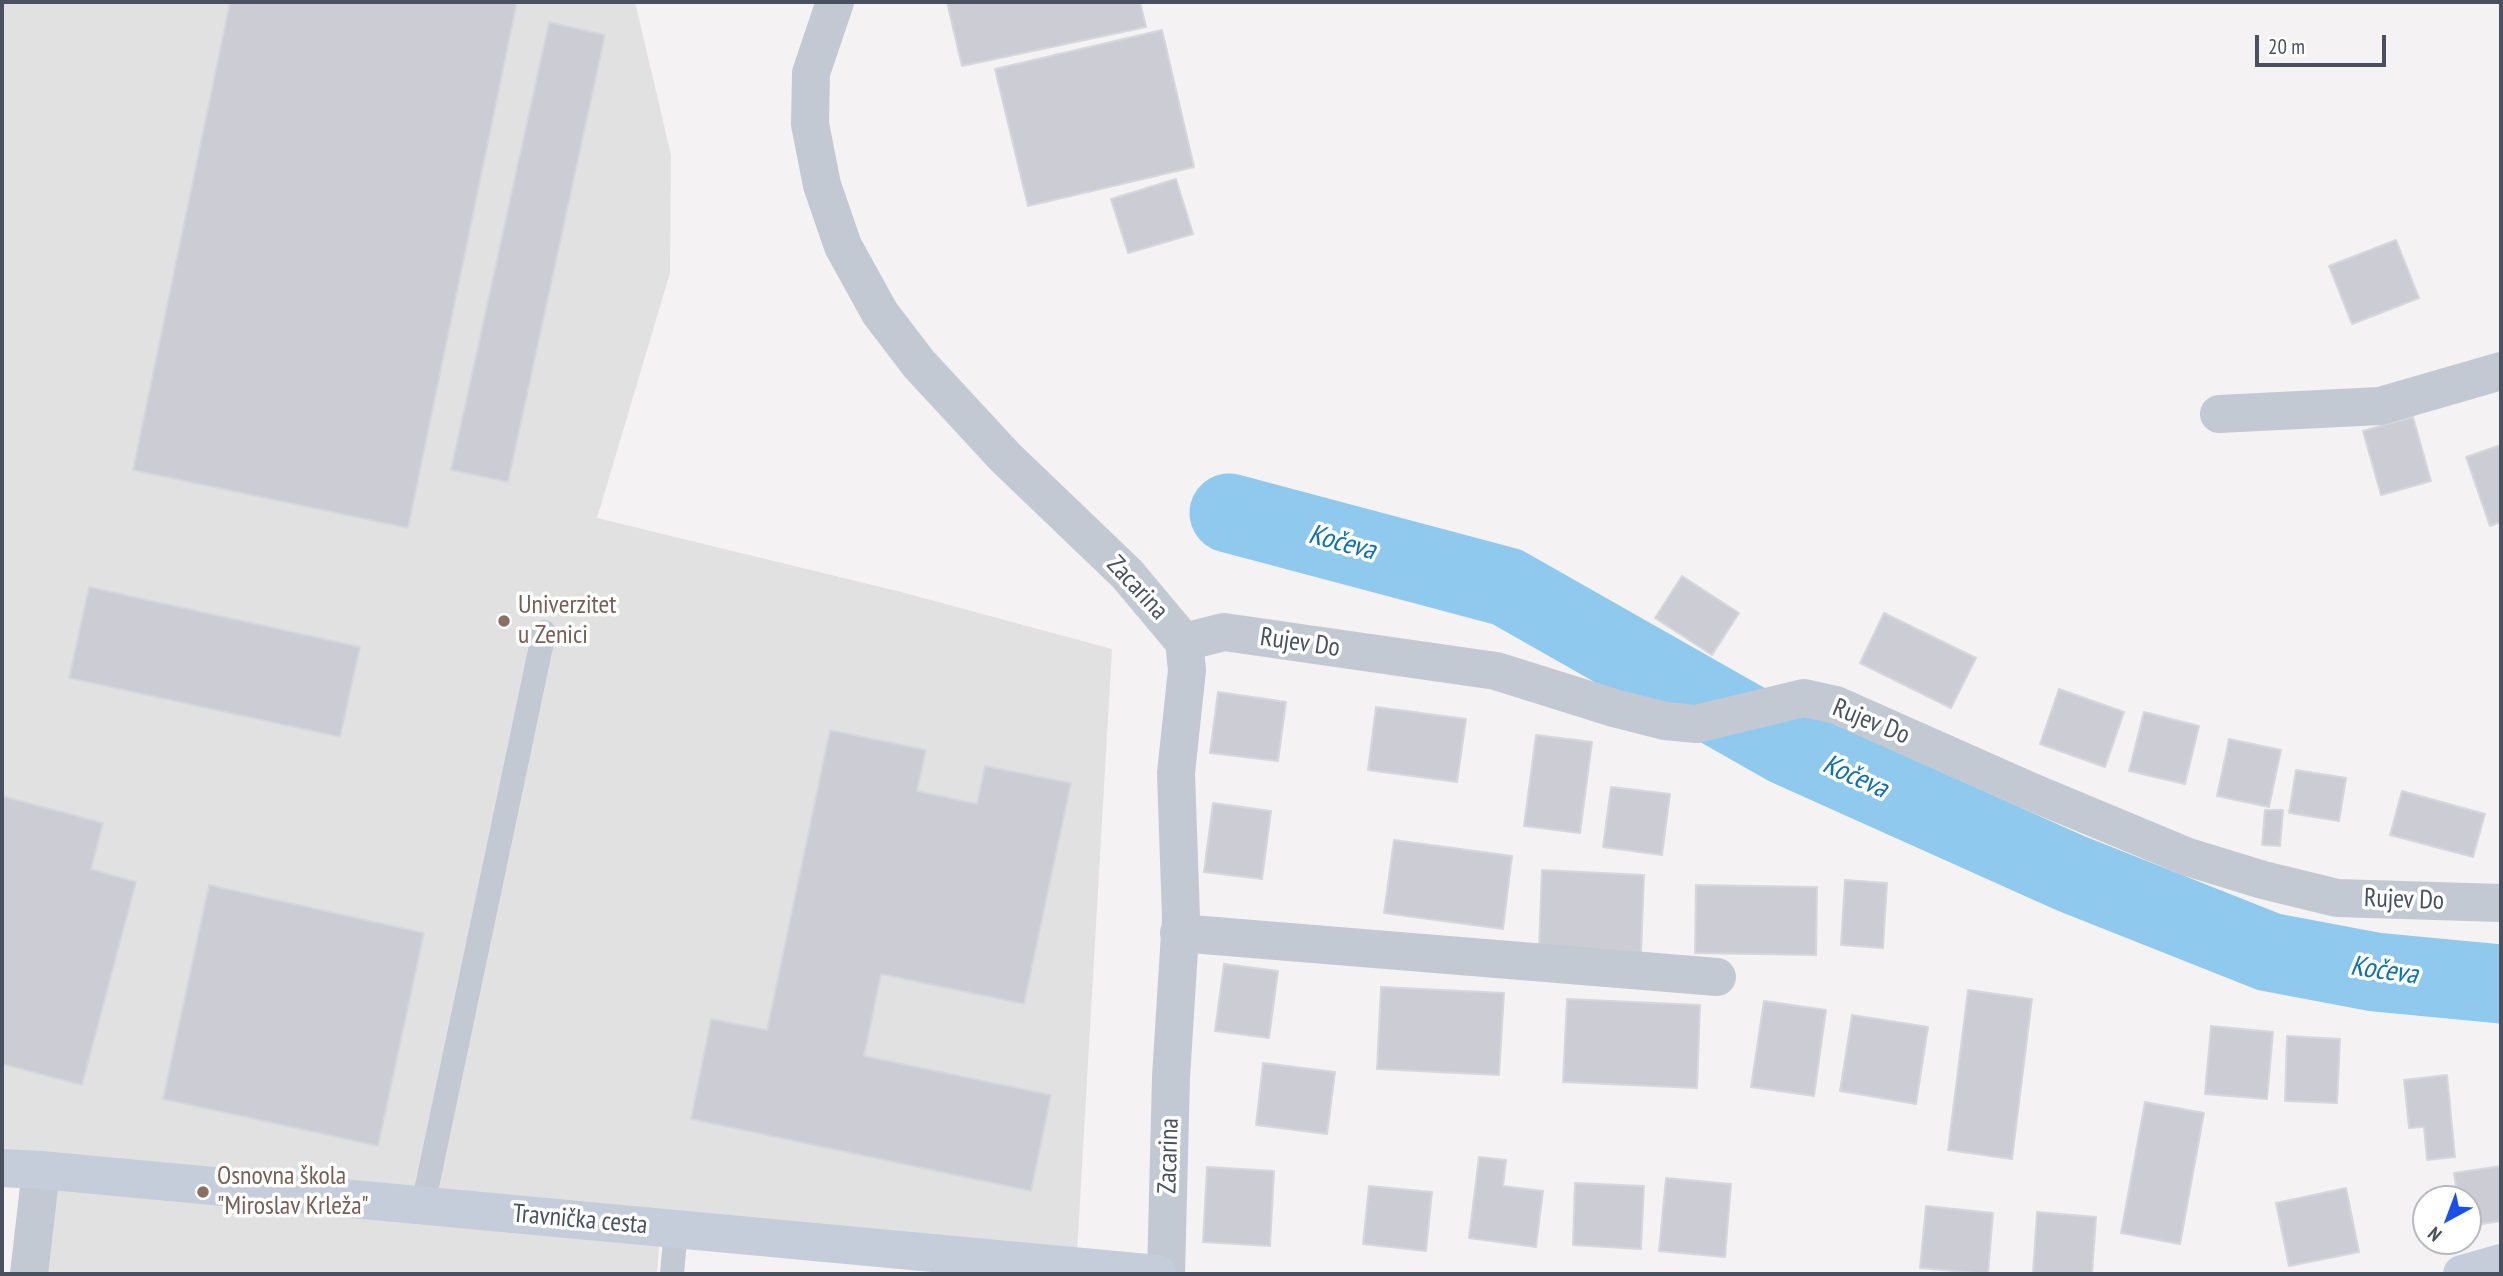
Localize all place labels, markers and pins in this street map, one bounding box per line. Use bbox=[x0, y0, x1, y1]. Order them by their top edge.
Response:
place label: Univerzitet u Zenici bbox=[518, 590, 616, 652]
marker: Univerzitet u Zenici bbox=[496, 613, 512, 629]
place label: Osnovna škola "Miroslav Krleža" bbox=[217, 1161, 369, 1222]
marker: Osnovna škola "Miroslav Krleža" bbox=[195, 1184, 211, 1200]

